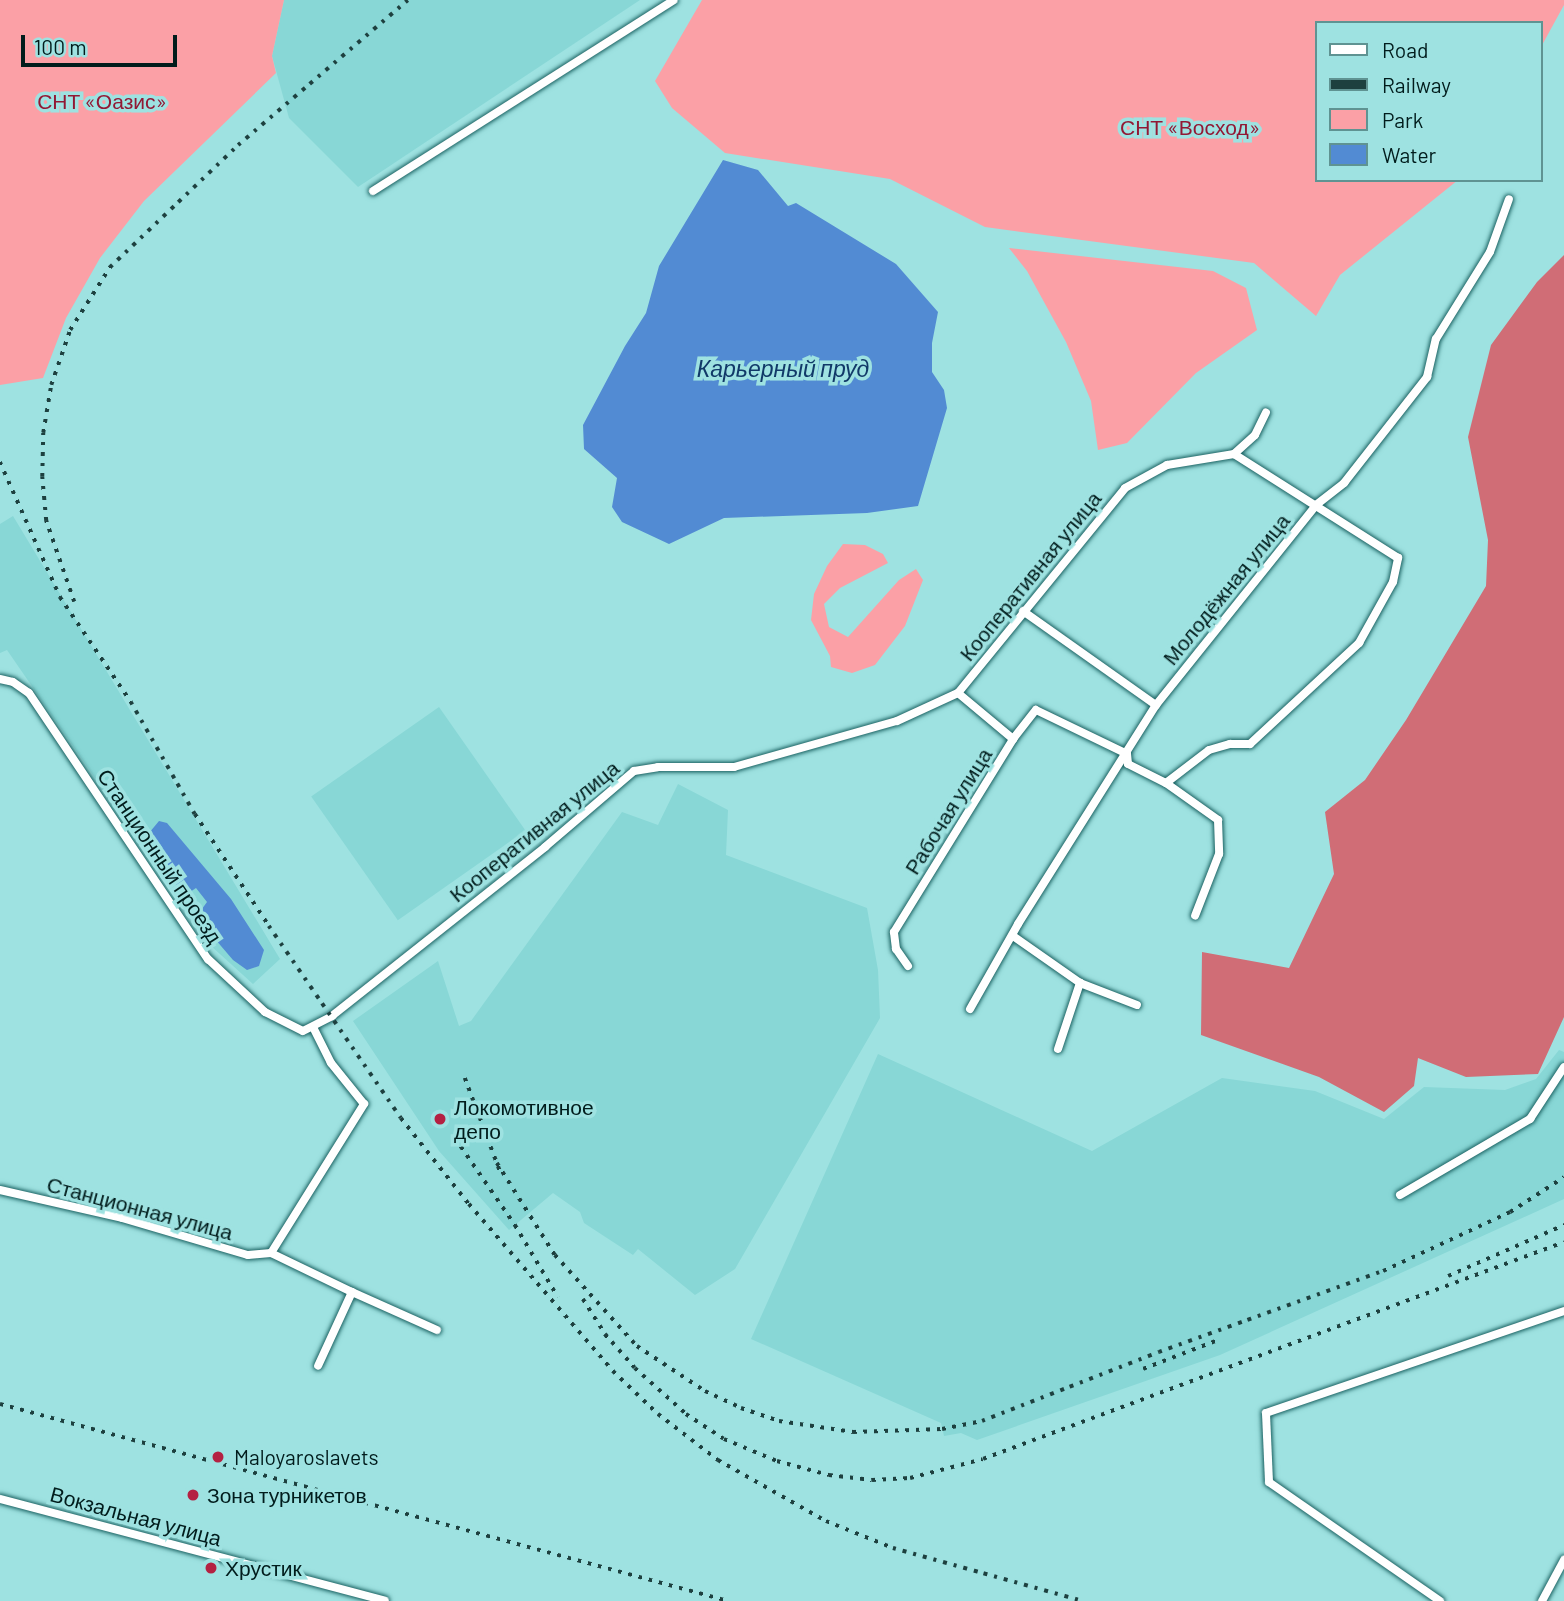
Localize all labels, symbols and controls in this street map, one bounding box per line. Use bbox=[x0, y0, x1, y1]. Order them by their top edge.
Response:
scale bar bbox=[24, 21, 180, 65]
legend bbox=[1316, 21, 1543, 182]
text: 100 m bbox=[34, 34, 87, 59]
text: Road bbox=[1382, 37, 1428, 62]
text: Railway bbox=[1382, 72, 1451, 97]
park label: СНТ «Оазис» bbox=[37, 88, 167, 114]
text: Park bbox=[1382, 107, 1423, 132]
park label: СНТ «Восход» bbox=[1120, 114, 1260, 140]
text: Water bbox=[1382, 142, 1436, 167]
water label: Карьерный пруд bbox=[697, 354, 869, 382]
street label: Кооперативная улица bbox=[954, 486, 1106, 666]
street label: Молодёжная улица bbox=[1157, 508, 1295, 670]
street label: Рабочая улица bbox=[899, 743, 997, 879]
street label: Кооперативная улица bbox=[444, 755, 624, 907]
street label: Станционный проезд bbox=[92, 764, 228, 948]
place label: Локомотивное депо bbox=[454, 1094, 594, 1144]
marker: Локомотивное депо bbox=[432, 1111, 448, 1127]
street label: Станционная улица bbox=[44, 1171, 236, 1245]
place label: Maloyaroslavets bbox=[234, 1444, 379, 1470]
marker: Maloyaroslavets bbox=[208, 1447, 228, 1467]
street label: Вокзальная улица bbox=[48, 1481, 224, 1551]
place label: Зона турникетов bbox=[207, 1482, 367, 1508]
marker: Зона турникетов bbox=[185, 1487, 201, 1503]
place label: Хрустик bbox=[225, 1555, 302, 1581]
marker: Хрустик bbox=[203, 1560, 219, 1576]

